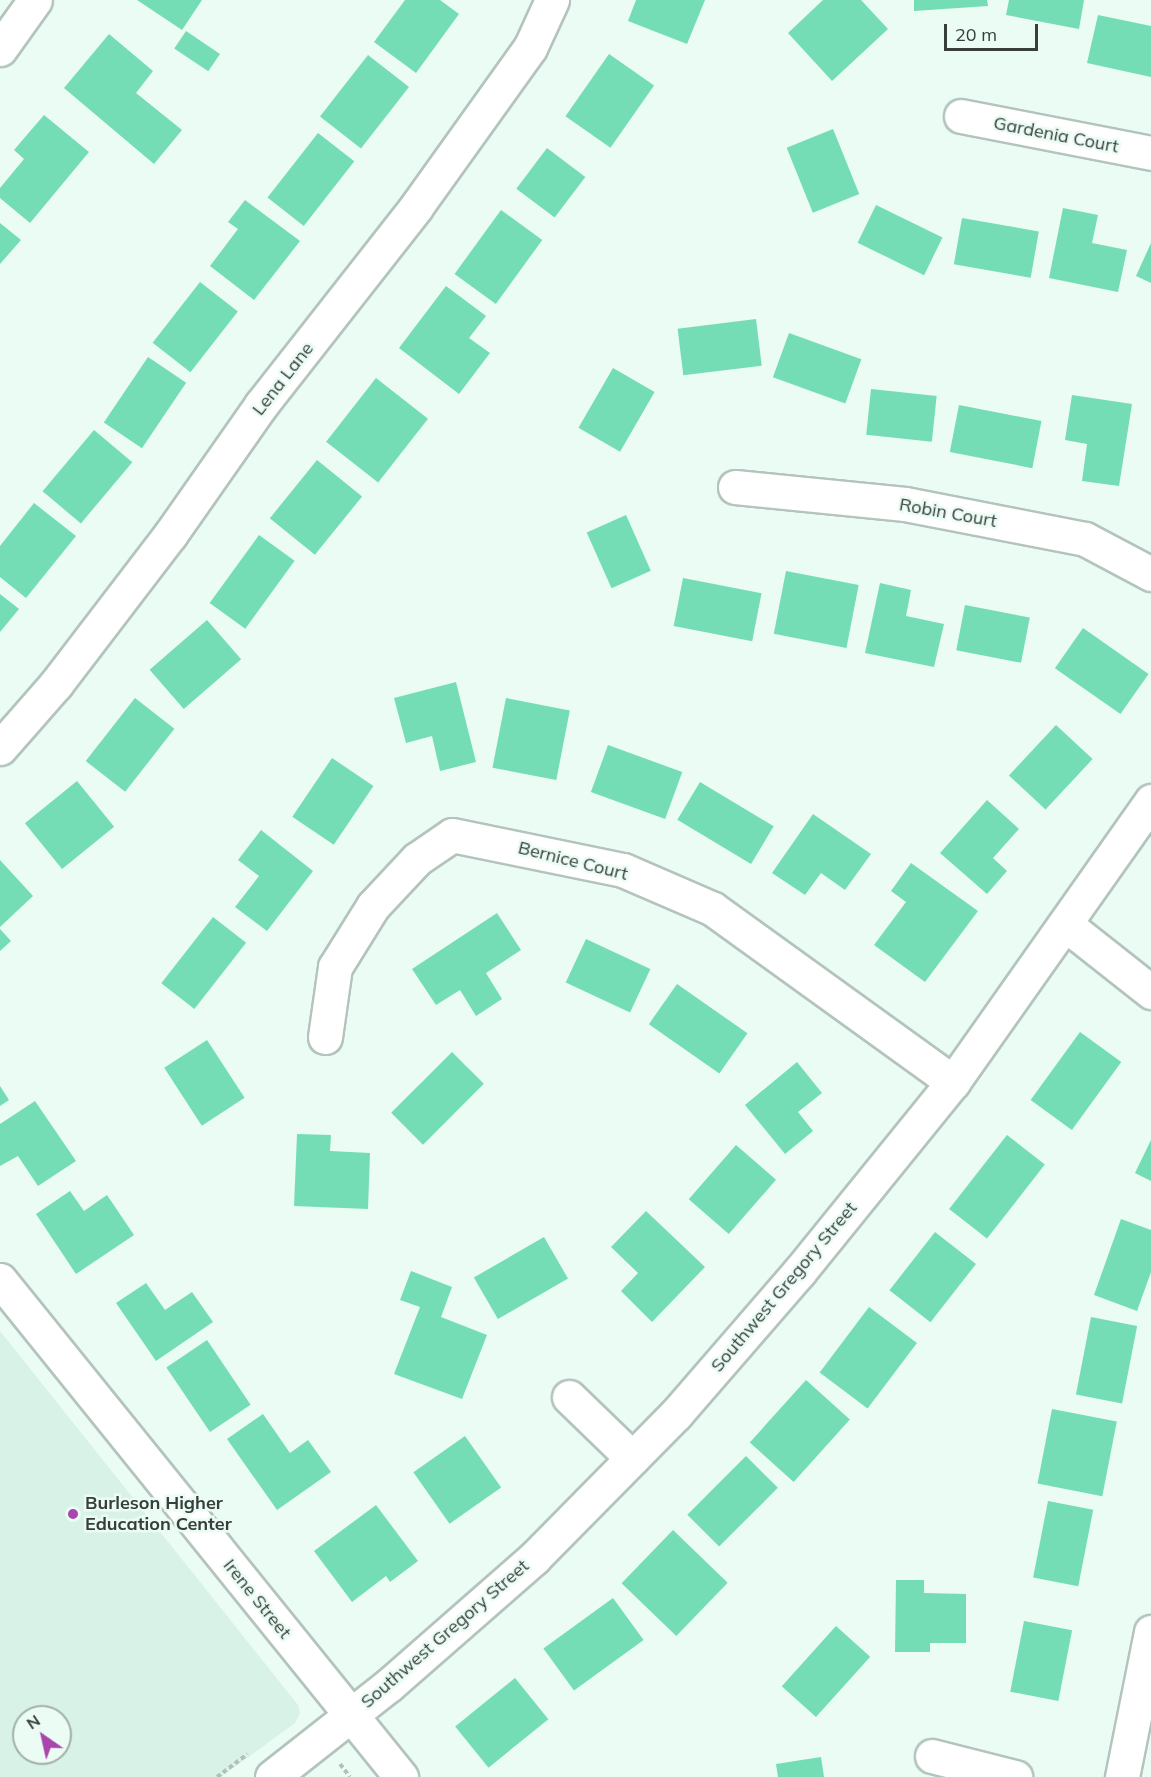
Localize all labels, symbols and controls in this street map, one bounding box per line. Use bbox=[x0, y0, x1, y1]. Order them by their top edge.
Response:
scale bar bbox=[947, 12, 1042, 50]
text: 20 m bbox=[955, 23, 997, 46]
street label: Gardenia Court bbox=[992, 112, 1120, 158]
street label: Lena Lane bbox=[248, 338, 318, 420]
street label: Robin Court bbox=[898, 494, 998, 532]
street label: Bernice Court bbox=[516, 837, 630, 885]
street label: Southwest Gregory Street bbox=[707, 1198, 861, 1376]
place label: Burleson Higher Education Center bbox=[85, 1493, 232, 1536]
marker: Burleson Higher Education Center bbox=[66, 1507, 80, 1521]
street label: Irene Street bbox=[218, 1555, 296, 1643]
street label: Southwest Gregory Street bbox=[357, 1555, 533, 1713]
north arrow bbox=[12, 1705, 72, 1765]
text: N bbox=[22, 1710, 44, 1733]

